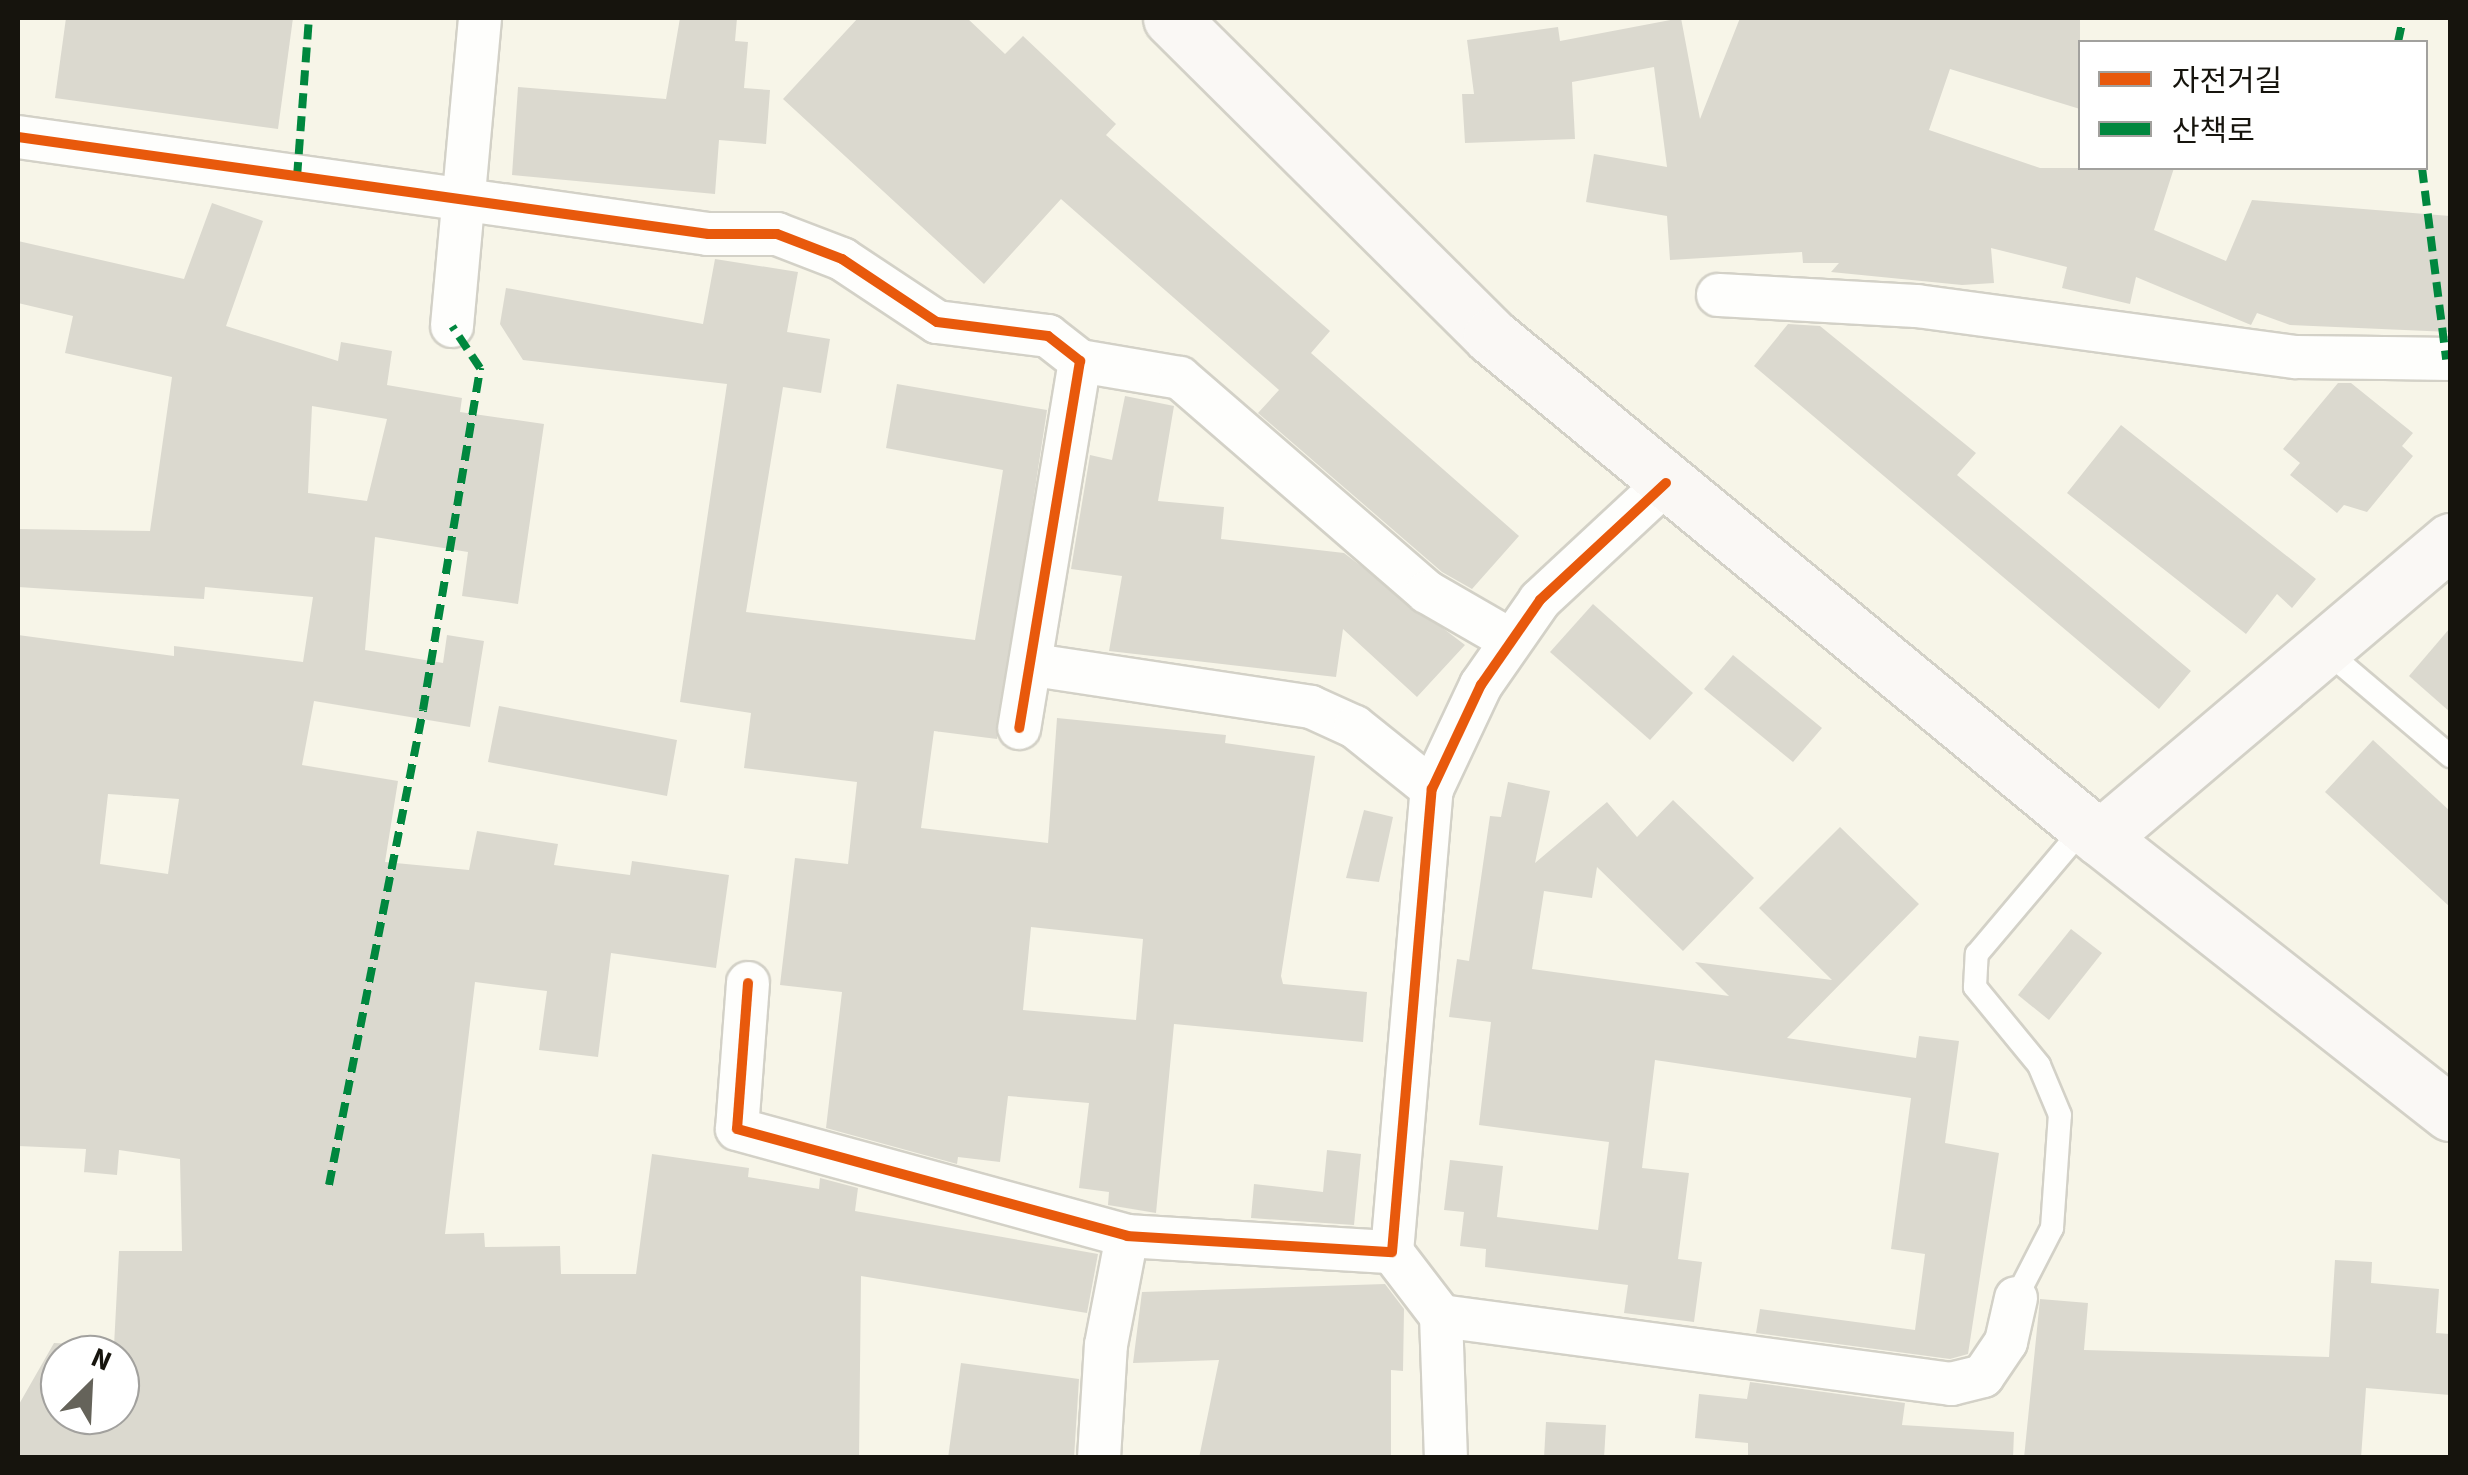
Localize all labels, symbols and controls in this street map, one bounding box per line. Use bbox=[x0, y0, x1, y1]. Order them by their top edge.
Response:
legend bbox=[2078, 40, 2428, 170]
text: 자전거길 bbox=[2172, 60, 2282, 103]
text: 산책로 bbox=[2172, 110, 2255, 153]
north arrow bbox=[40, 1335, 140, 1435]
text: N bbox=[85, 1337, 118, 1381]

